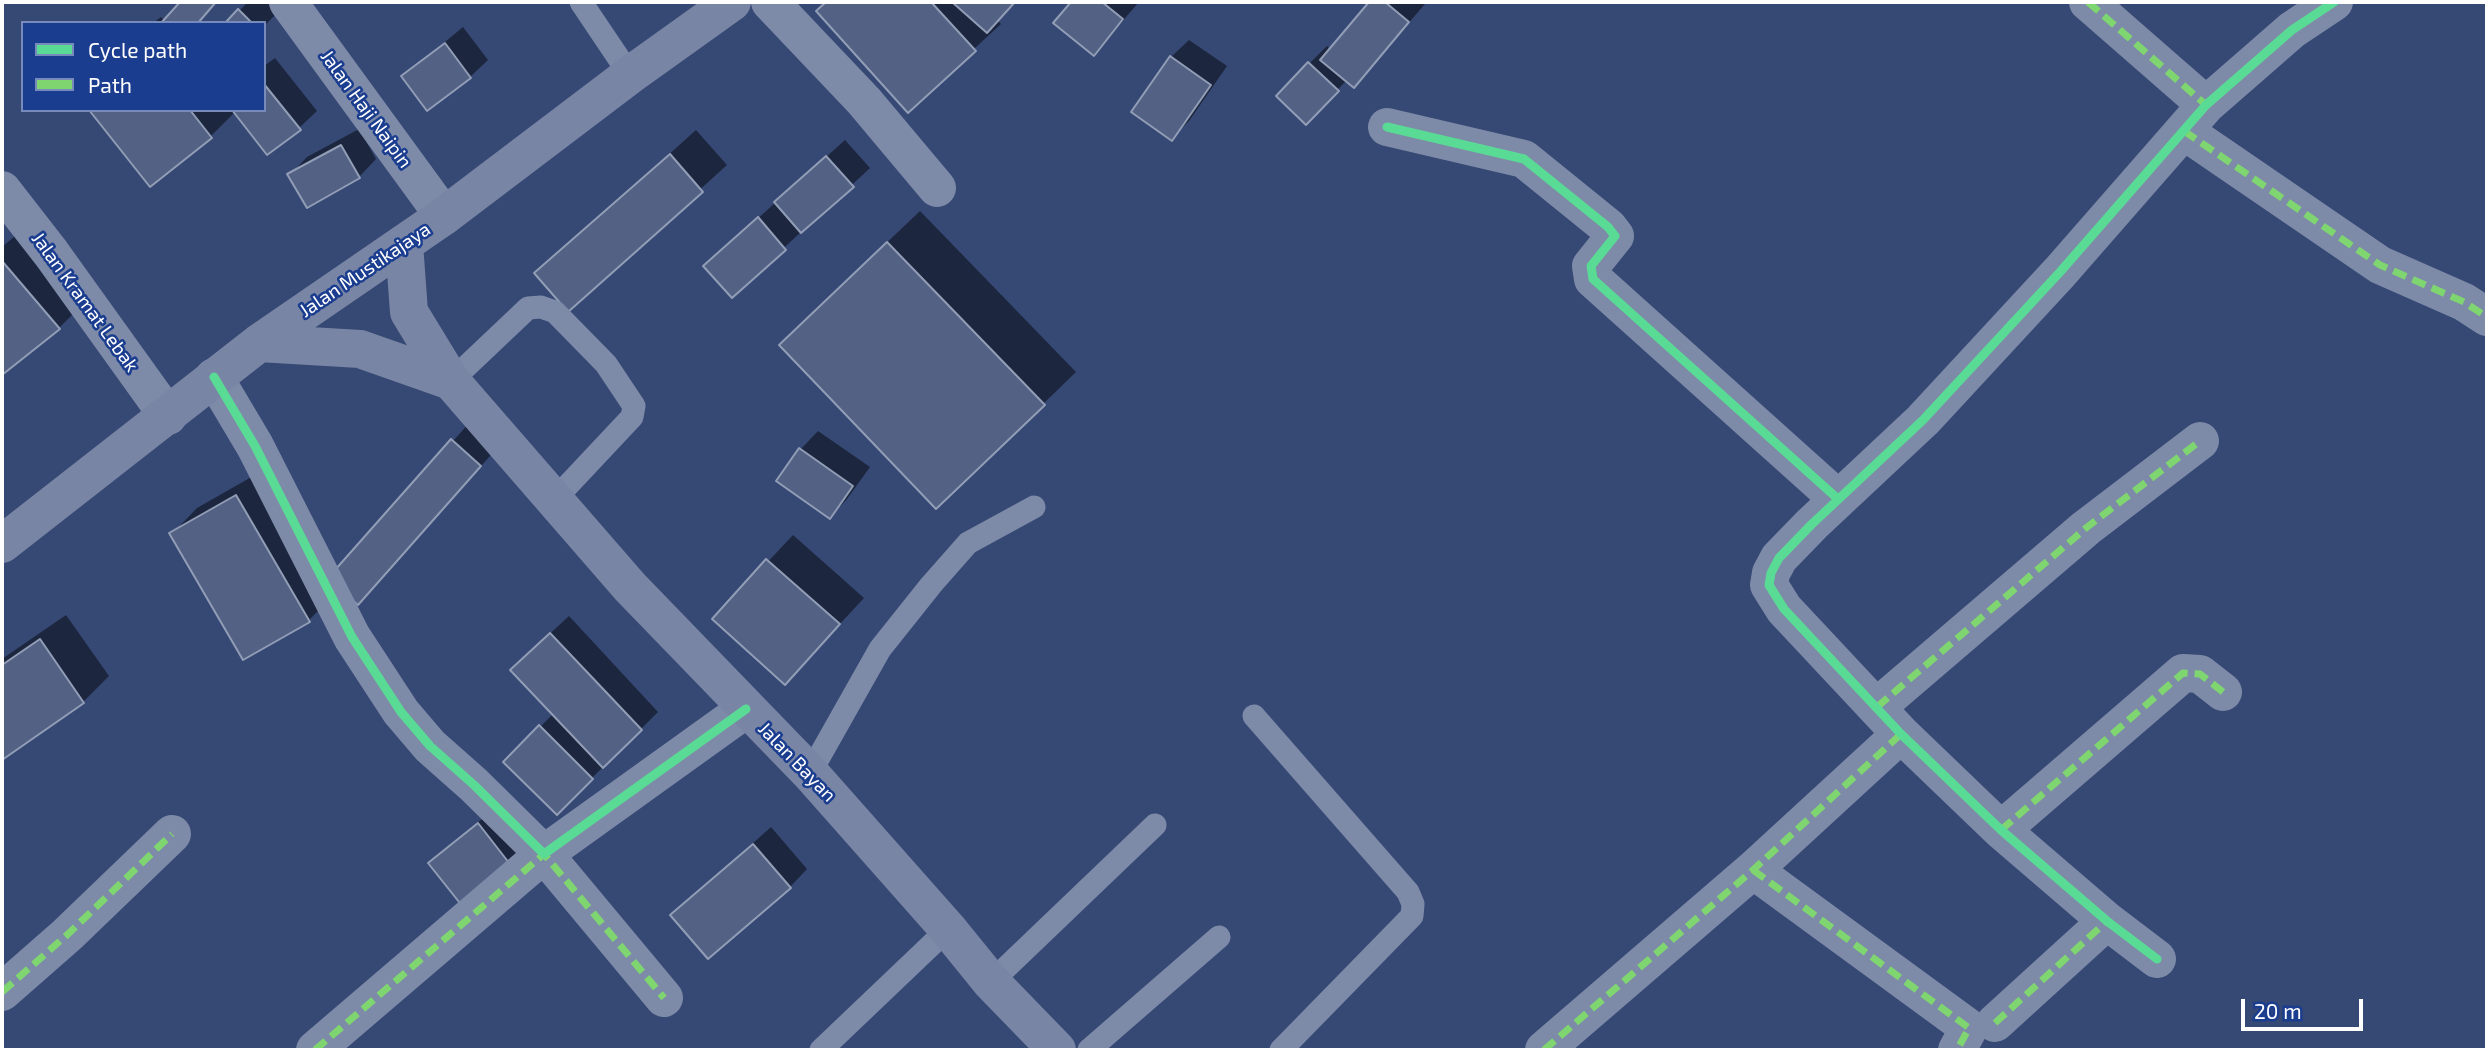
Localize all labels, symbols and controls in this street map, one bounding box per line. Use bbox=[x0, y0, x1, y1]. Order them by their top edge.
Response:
legend bbox=[21, 21, 266, 112]
text: Cycle path bbox=[88, 37, 187, 62]
street label: Jalan Haji Naipin bbox=[316, 46, 416, 172]
text: Path bbox=[88, 72, 132, 97]
street label: Jalan Mustikajaya bbox=[295, 218, 435, 322]
street label: Jalan Kramat Lebak bbox=[27, 228, 143, 376]
street label: Jalan Bayan bbox=[753, 717, 841, 807]
scale bar bbox=[2244, 986, 2366, 1030]
text: 20 m bbox=[2254, 998, 2302, 1023]

